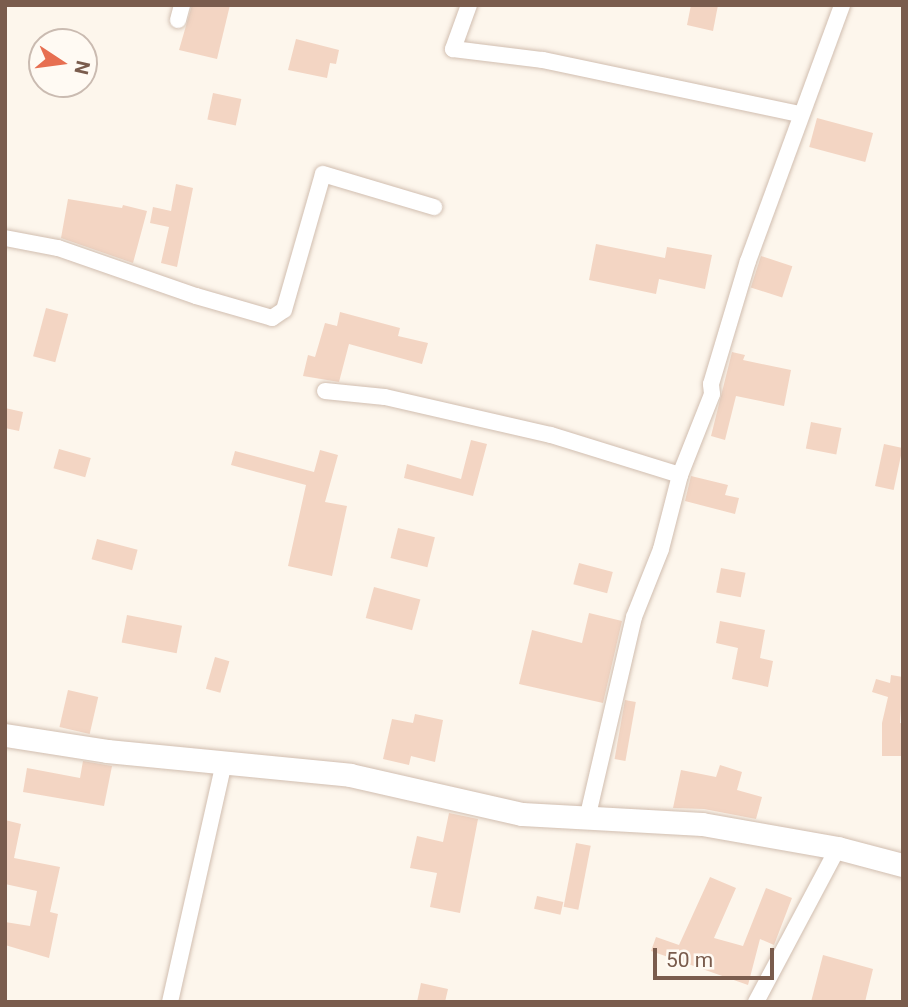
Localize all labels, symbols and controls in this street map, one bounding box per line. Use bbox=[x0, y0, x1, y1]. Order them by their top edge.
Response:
north arrow bbox=[28, 28, 98, 98]
text: N bbox=[69, 58, 95, 77]
scale bar bbox=[656, 934, 777, 978]
text: 50 m bbox=[666, 948, 713, 972]

